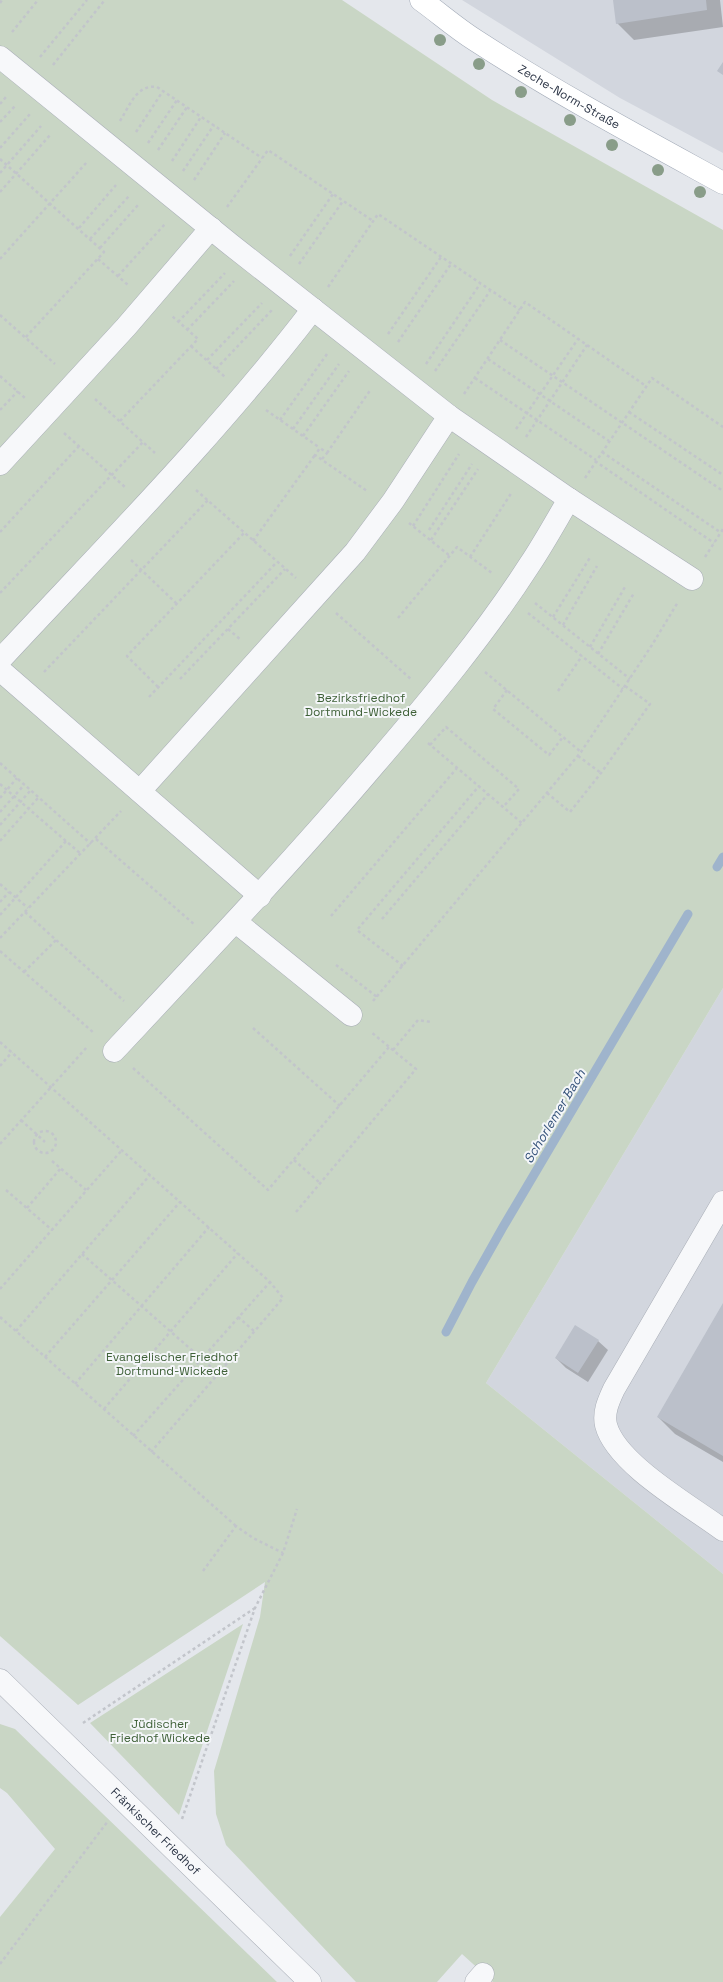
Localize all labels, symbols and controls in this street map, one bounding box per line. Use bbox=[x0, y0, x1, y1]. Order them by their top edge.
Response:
street label: Zeche-Norm-Straße bbox=[515, 61, 623, 133]
park label: Bezirksfriedhof Dortmund-Wickede bbox=[305, 690, 417, 720]
water label: Schorlemer Bach bbox=[520, 1065, 590, 1166]
park label: Evangelischer Friedhof Dortmund-Wickede bbox=[106, 1349, 238, 1379]
park label: Jüdischer Friedhof Wickede bbox=[110, 1716, 210, 1746]
street label: Fränkischer Friedhof bbox=[107, 1784, 204, 1879]

